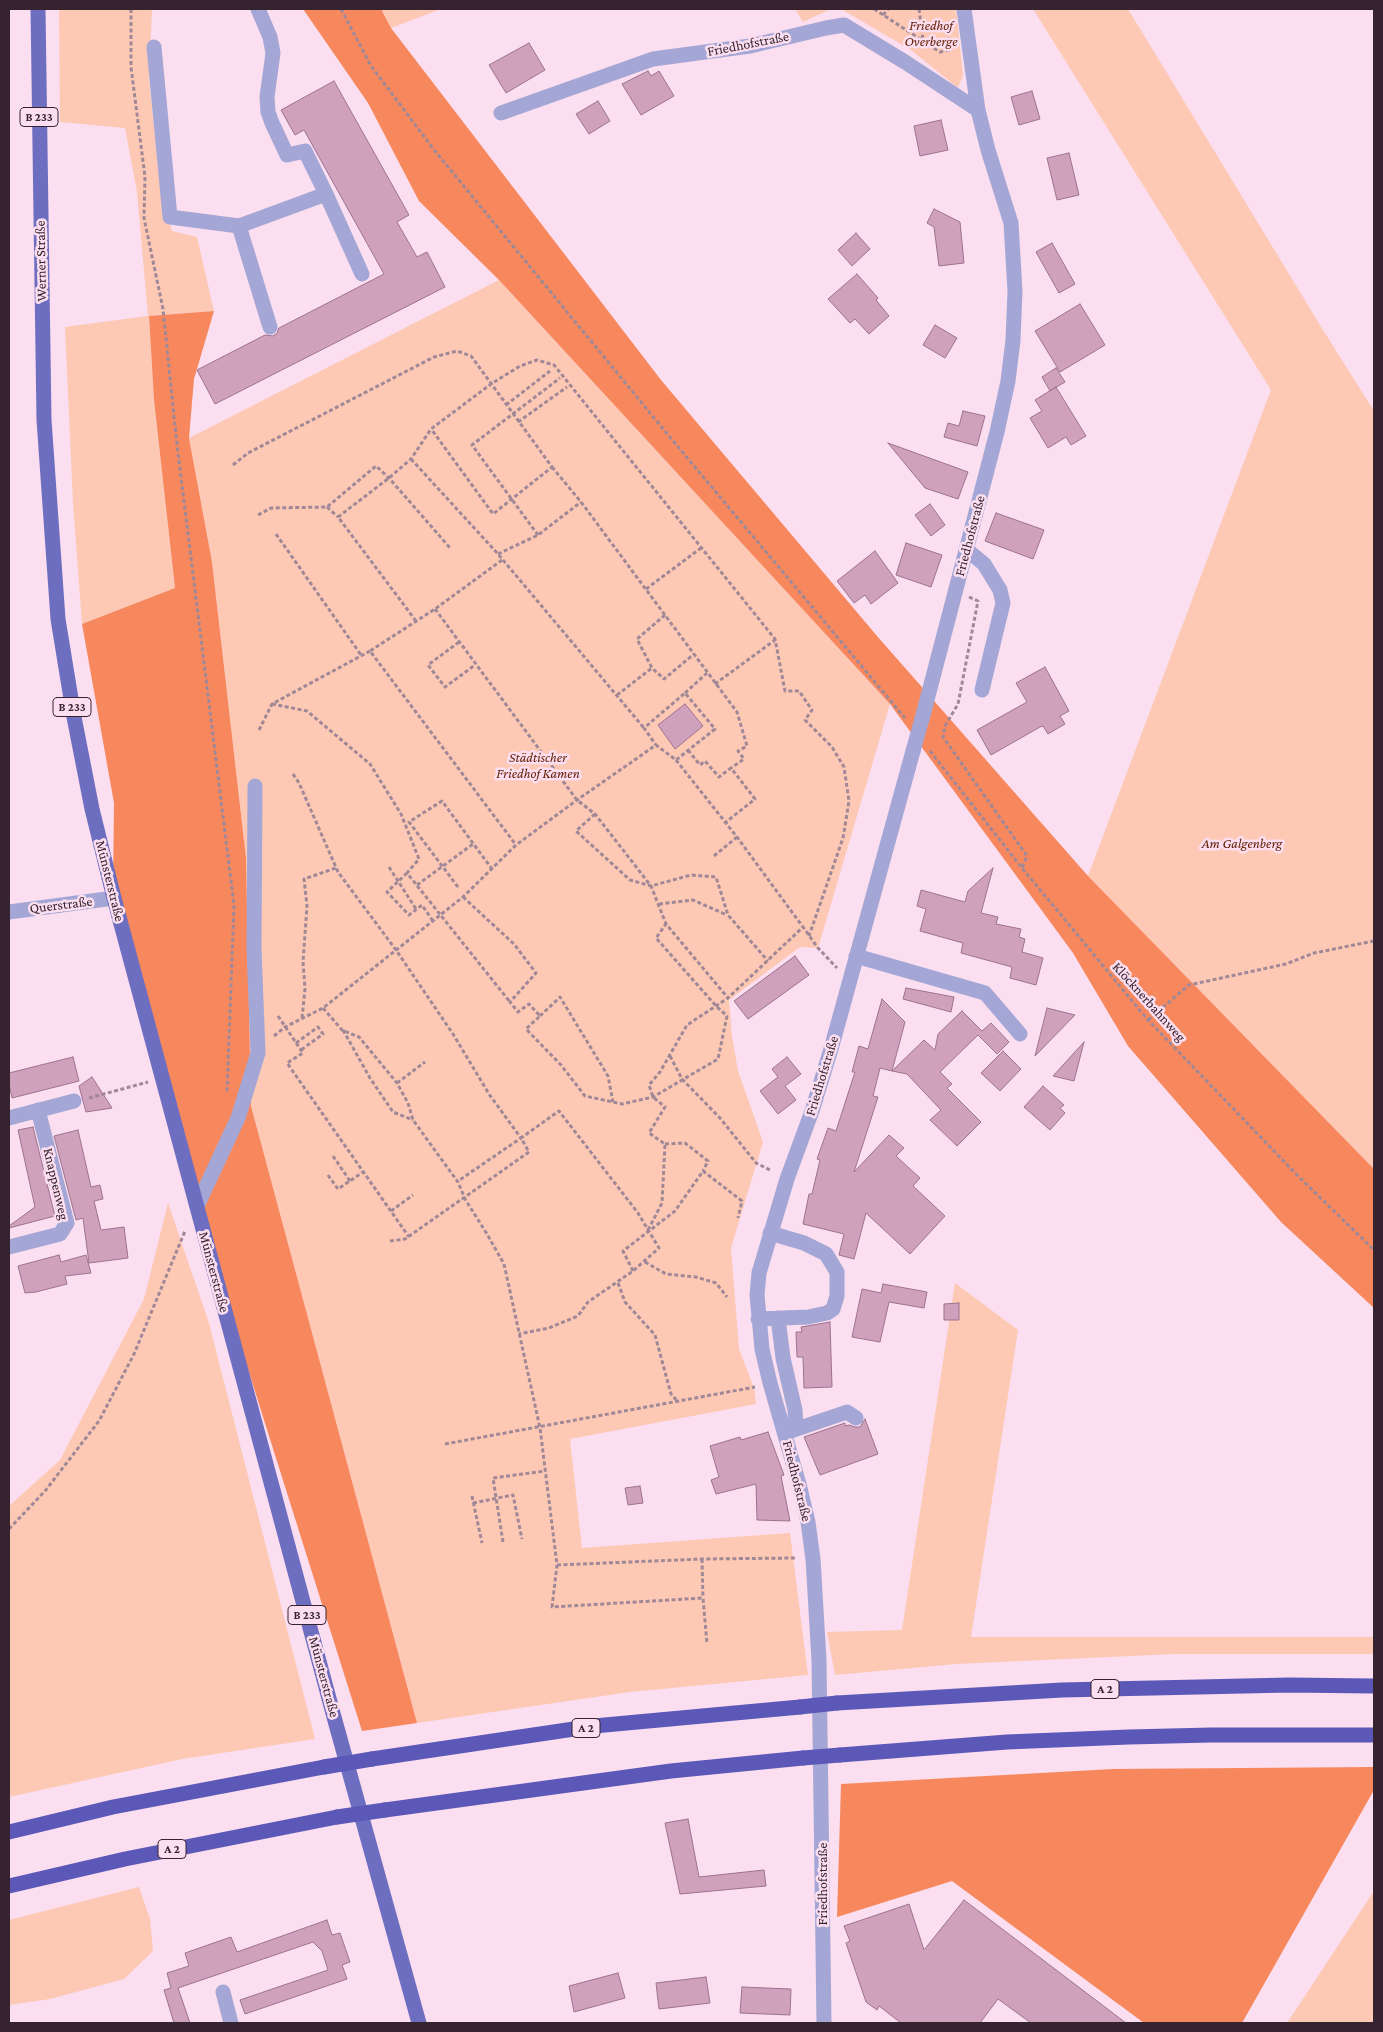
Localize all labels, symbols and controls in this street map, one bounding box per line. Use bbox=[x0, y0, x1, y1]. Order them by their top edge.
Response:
park label: Friedhof Overberge bbox=[904, 18, 958, 50]
street label: Friedhofstraße bbox=[706, 28, 790, 60]
road number: B 233 bbox=[20, 108, 58, 126]
street label: Werner Straße bbox=[32, 220, 50, 302]
street label: Friedhofstraße bbox=[951, 494, 989, 578]
road number: B 233 bbox=[53, 698, 91, 716]
park label: Städtischer Friedhof Kamen bbox=[496, 750, 580, 782]
park label: Am Galgenberg bbox=[1202, 836, 1282, 852]
street label: Münsterstraße bbox=[92, 839, 128, 923]
street label: Querstraße bbox=[29, 893, 93, 917]
street label: Klöcknerbahnweg bbox=[1109, 959, 1189, 1045]
street label: Friedhofstraße bbox=[802, 1034, 842, 1118]
street label: Knappenweg bbox=[40, 1146, 72, 1222]
street label: Münsterstraße bbox=[195, 1230, 233, 1314]
street label: Friedhofstraße bbox=[779, 1439, 815, 1523]
road number: B 233 bbox=[288, 1606, 326, 1624]
street label: Münsterstraße bbox=[305, 1635, 343, 1719]
road number: A 2 bbox=[1091, 1680, 1119, 1698]
road number: A 2 bbox=[572, 1719, 600, 1738]
road number: A 2 bbox=[158, 1840, 186, 1858]
street label: Friedhofstraße bbox=[815, 1843, 831, 1925]

